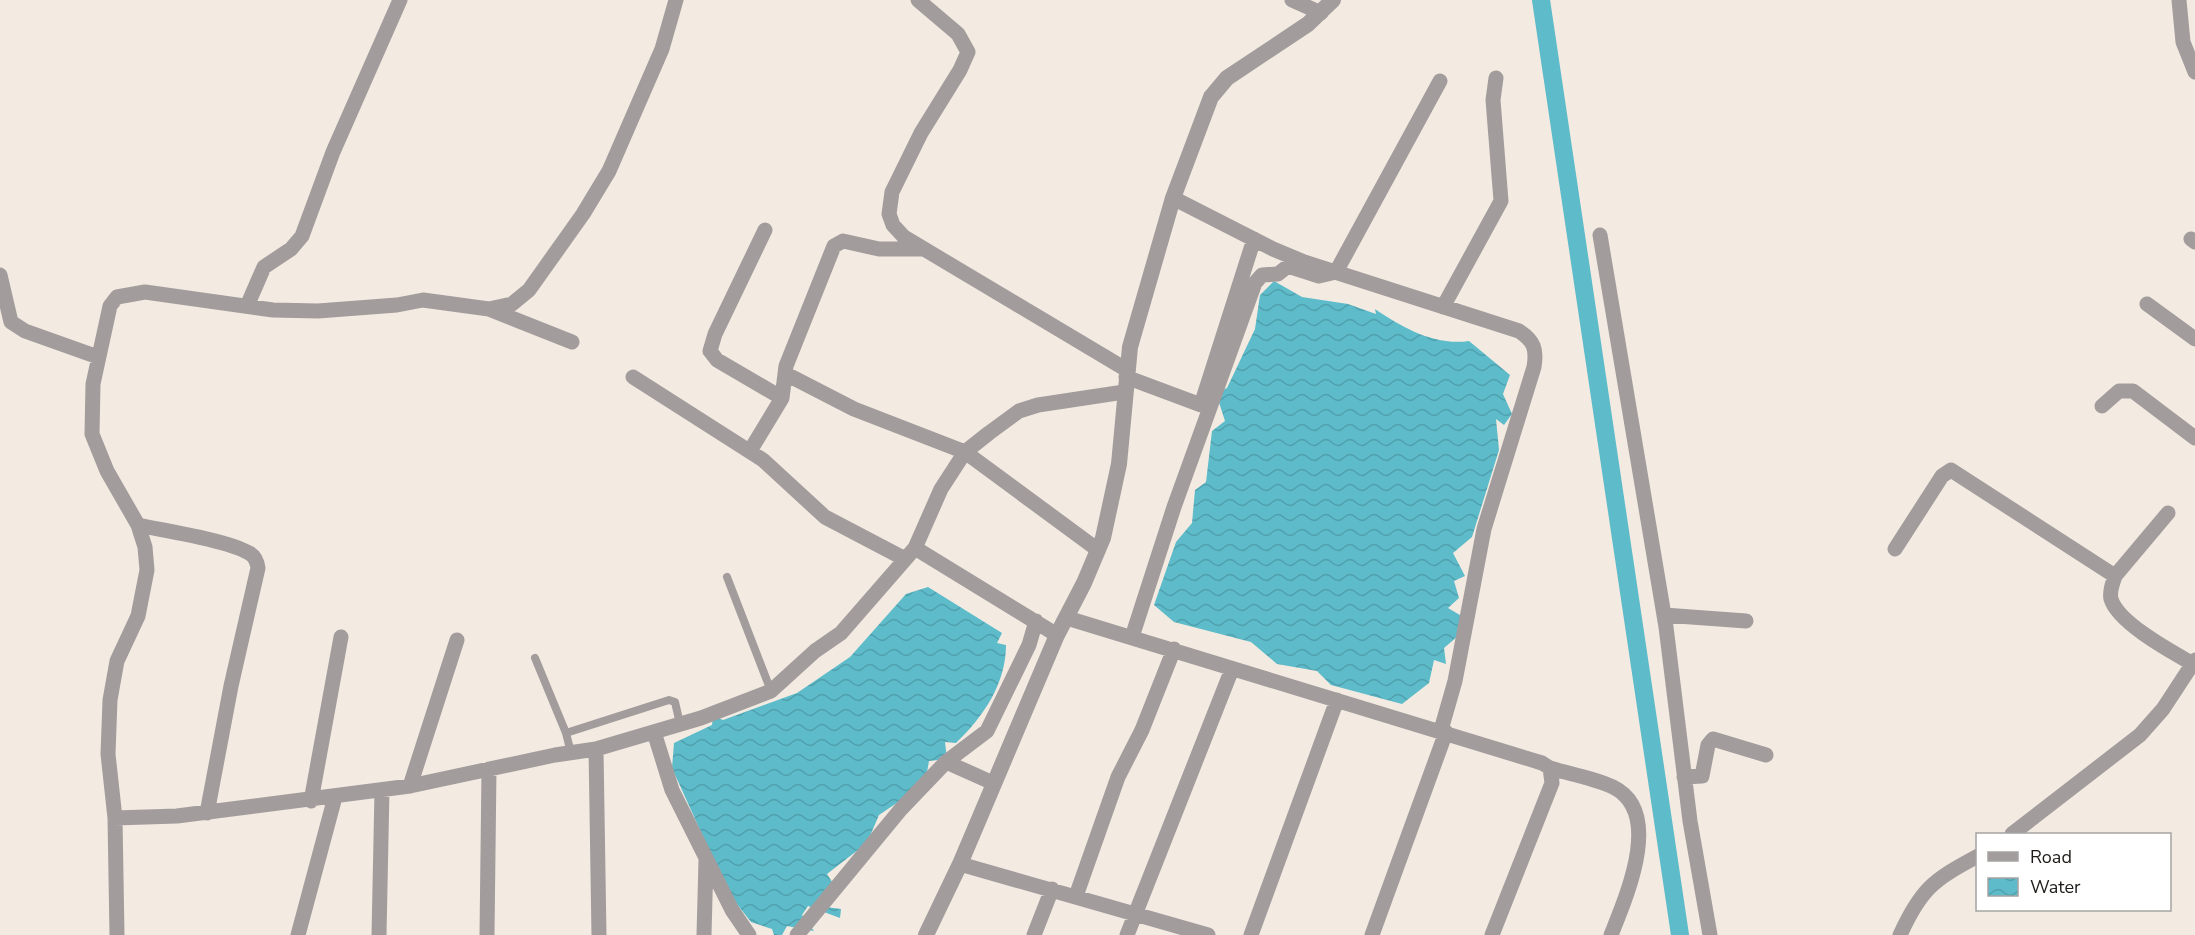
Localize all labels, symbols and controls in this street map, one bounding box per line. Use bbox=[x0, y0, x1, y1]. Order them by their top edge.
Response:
legend bbox=[1976, 833, 2171, 911]
text: Road bbox=[2030, 845, 2072, 869]
text: Water bbox=[2030, 875, 2081, 899]

